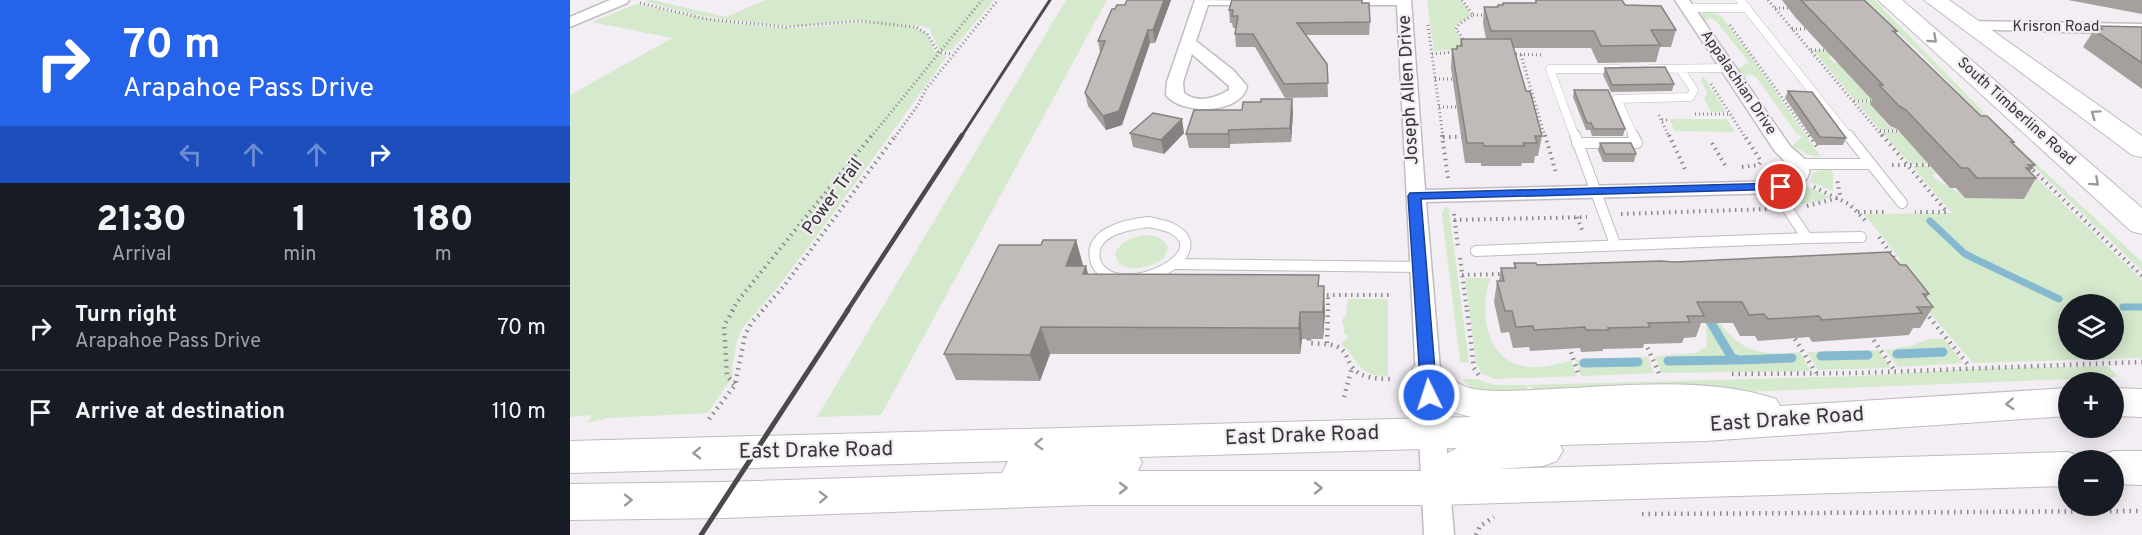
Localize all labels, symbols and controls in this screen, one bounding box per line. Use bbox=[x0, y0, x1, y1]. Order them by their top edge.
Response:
street label: Joseph Allen Drive bbox=[1394, 14, 1424, 166]
street label: Krisron Road bbox=[2013, 18, 2099, 37]
text: 70 m bbox=[123, 20, 221, 73]
icon: right bbox=[24, 24, 102, 102]
street label: Appalachian Drive bbox=[1696, 27, 1780, 139]
one-way arrow bbox=[1926, 32, 1937, 43]
street label: South Timberline Road bbox=[1953, 54, 2079, 170]
text: Arapahoe Pass Drive bbox=[123, 72, 374, 106]
one-way arrow bbox=[2090, 110, 2101, 121]
icon: left bbox=[174, 138, 207, 171]
icon: ahead bbox=[237, 138, 270, 171]
icon: ahead bbox=[300, 138, 333, 171]
icon: right bbox=[363, 138, 396, 171]
street label: Power Trail bbox=[798, 154, 868, 240]
pin bbox=[1755, 161, 1806, 212]
icon: arrive bbox=[1764, 170, 1797, 203]
one-way arrow bbox=[2088, 175, 2099, 186]
text: 21:30 bbox=[96, 198, 187, 244]
text: 1 bbox=[292, 198, 307, 244]
text: 180 bbox=[413, 198, 474, 244]
text: Arrival bbox=[112, 242, 171, 268]
text: min bbox=[283, 242, 316, 268]
text: m bbox=[435, 242, 452, 268]
map controls bbox=[2058, 294, 2124, 516]
button: layers bbox=[2058, 294, 2124, 360]
text: Turn right bbox=[75, 302, 177, 329]
icon: right bbox=[24, 312, 57, 345]
text: 70 m bbox=[497, 315, 546, 342]
text: Arapahoe Pass Drive bbox=[75, 329, 261, 355]
position arrow bbox=[1397, 363, 1461, 427]
button: + bbox=[2058, 372, 2124, 438]
icon: arrive bbox=[24, 396, 57, 429]
one-way arrow bbox=[2006, 397, 2015, 410]
text: Arrive at destination bbox=[75, 399, 285, 426]
text: 110 m bbox=[492, 399, 546, 426]
street label: East Drake Road bbox=[1709, 401, 1865, 439]
street label: East Drake Road bbox=[1224, 420, 1380, 452]
street label: East Drake Road bbox=[738, 436, 894, 466]
one-way arrow bbox=[1035, 438, 1044, 451]
one-way arrow bbox=[693, 447, 702, 459]
button: − bbox=[2058, 450, 2124, 516]
one-way arrow bbox=[1119, 482, 1128, 494]
one-way arrow bbox=[1314, 482, 1323, 494]
one-way arrow bbox=[819, 490, 828, 503]
one-way arrow bbox=[624, 494, 633, 507]

